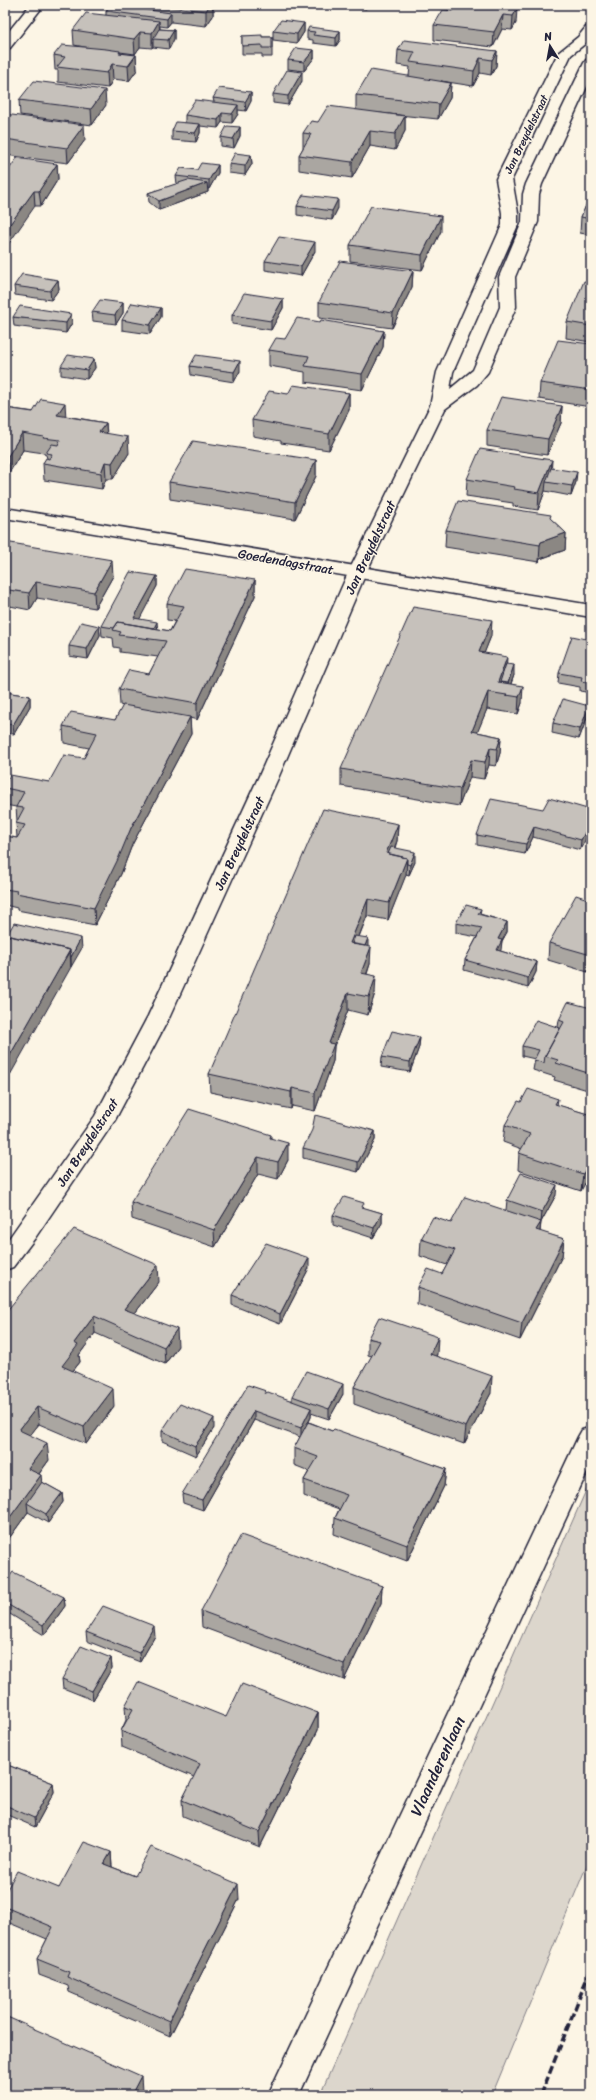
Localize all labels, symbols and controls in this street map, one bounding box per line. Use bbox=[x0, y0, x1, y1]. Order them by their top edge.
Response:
north arrow bbox=[530, 26, 570, 66]
text: N bbox=[542, 27, 554, 47]
street label: Jan Breydelstraat bbox=[499, 91, 554, 178]
street label: Jan Breydelstraat bbox=[338, 496, 403, 599]
street label: Goedendagstraat bbox=[236, 542, 336, 581]
street label: Jan Breydelstraat bbox=[207, 792, 272, 895]
street label: Jan Breydelstraat bbox=[50, 1093, 125, 1192]
street label: Vlaanderenlaan bbox=[402, 1711, 473, 1821]

